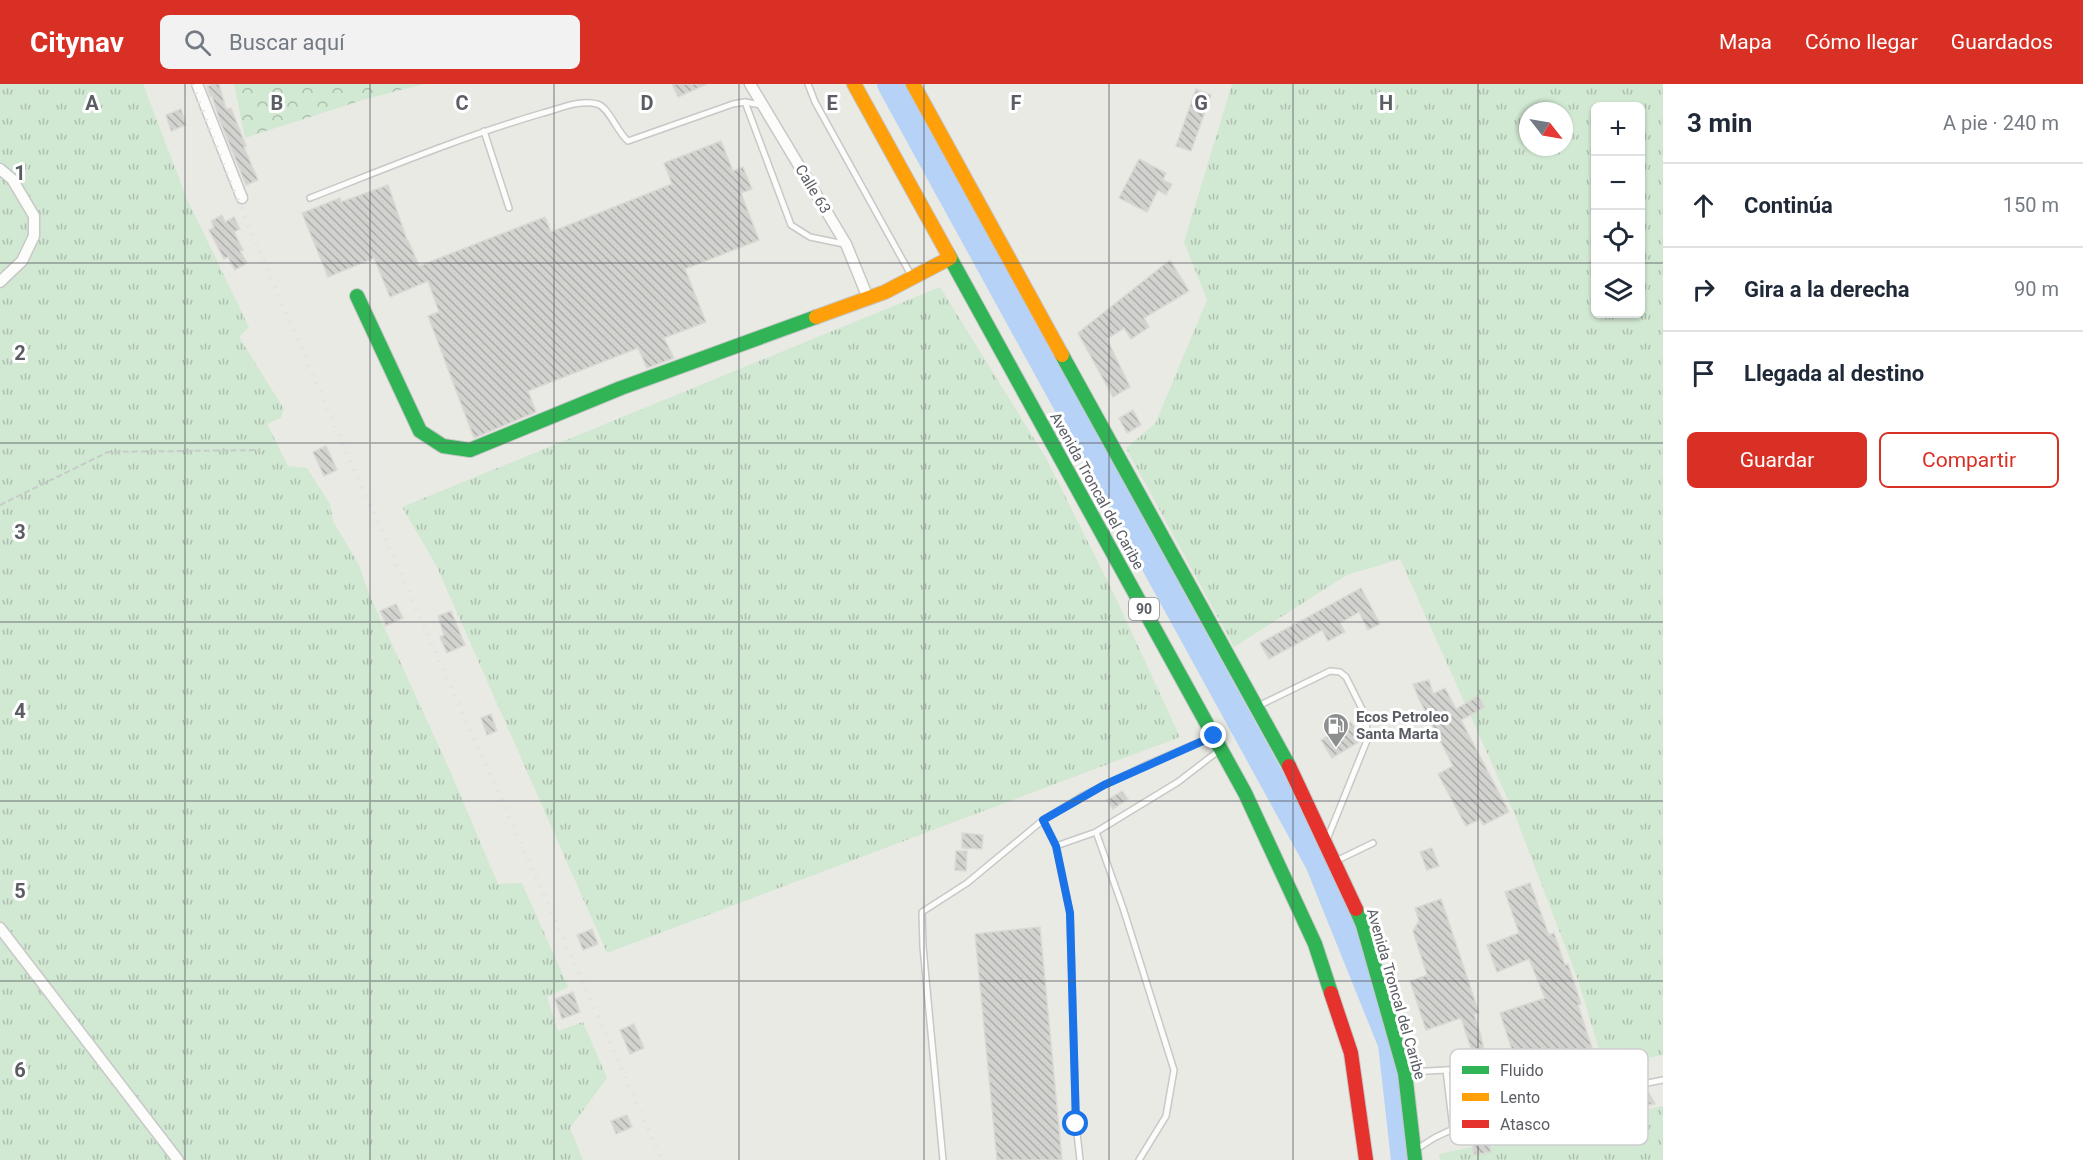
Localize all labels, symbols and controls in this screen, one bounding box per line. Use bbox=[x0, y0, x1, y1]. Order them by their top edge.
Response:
search box bbox=[160, 15, 580, 69]
text: Citynav bbox=[30, 26, 124, 59]
icon: search bbox=[181, 26, 214, 59]
text: Buscar aquí bbox=[229, 30, 345, 55]
text: Mapa bbox=[1719, 30, 1772, 54]
text: Cómo llegar bbox=[1805, 30, 1918, 54]
text: Guardados bbox=[1951, 30, 2053, 54]
text: A bbox=[85, 91, 99, 115]
text: B bbox=[271, 91, 283, 115]
text: C bbox=[455, 91, 469, 115]
text: D bbox=[641, 91, 654, 115]
text: E bbox=[826, 91, 838, 115]
text: F bbox=[1011, 91, 1022, 115]
text: G bbox=[1194, 91, 1208, 115]
text: H bbox=[1379, 91, 1393, 115]
north arrow bbox=[1519, 102, 1573, 156]
map controls bbox=[1591, 102, 1645, 318]
button: + bbox=[1591, 102, 1645, 156]
text: 3 min bbox=[1687, 108, 1752, 138]
text: A pie · 240 m bbox=[1943, 111, 2059, 135]
button: − bbox=[1591, 156, 1645, 210]
text: 1 bbox=[14, 161, 26, 185]
street label: Calle 63 bbox=[791, 161, 835, 217]
icon: ahead bbox=[1687, 189, 1720, 222]
text: Continúa bbox=[1744, 193, 1833, 218]
text: 150 m bbox=[2003, 193, 2059, 217]
button: locate bbox=[1591, 210, 1645, 264]
button: layers bbox=[1591, 264, 1645, 318]
icon: right bbox=[1687, 273, 1720, 306]
text: Gira a la derecha bbox=[1744, 277, 1910, 302]
text: 90 m bbox=[2014, 277, 2059, 301]
text: 2 bbox=[14, 341, 26, 365]
icon: arrive bbox=[1687, 357, 1720, 390]
text: Llegada al destino bbox=[1744, 361, 1924, 386]
street label: Avenida Troncal del Caribe bbox=[1046, 409, 1148, 573]
button: Guardar bbox=[1687, 432, 1867, 488]
button: Compartir bbox=[1879, 432, 2059, 488]
text: 3 bbox=[14, 520, 26, 544]
road number: 90 bbox=[1129, 598, 1159, 620]
text: 4 bbox=[14, 699, 26, 723]
place label: Ecos Petroleo Santa Marta bbox=[1356, 708, 1449, 743]
fuel station icon: Ecos Petroleo Santa Marta bbox=[1321, 711, 1351, 749]
route end bbox=[1200, 722, 1226, 748]
text: 5 bbox=[14, 879, 26, 903]
street label: Avenida Troncal del Caribe bbox=[1363, 907, 1429, 1082]
legend bbox=[1450, 1049, 1648, 1145]
text: 6 bbox=[14, 1058, 26, 1082]
text: Fluido bbox=[1500, 1061, 1544, 1080]
text: Lento bbox=[1500, 1088, 1540, 1107]
route start bbox=[1062, 1110, 1088, 1136]
text: Atasco bbox=[1500, 1115, 1550, 1134]

